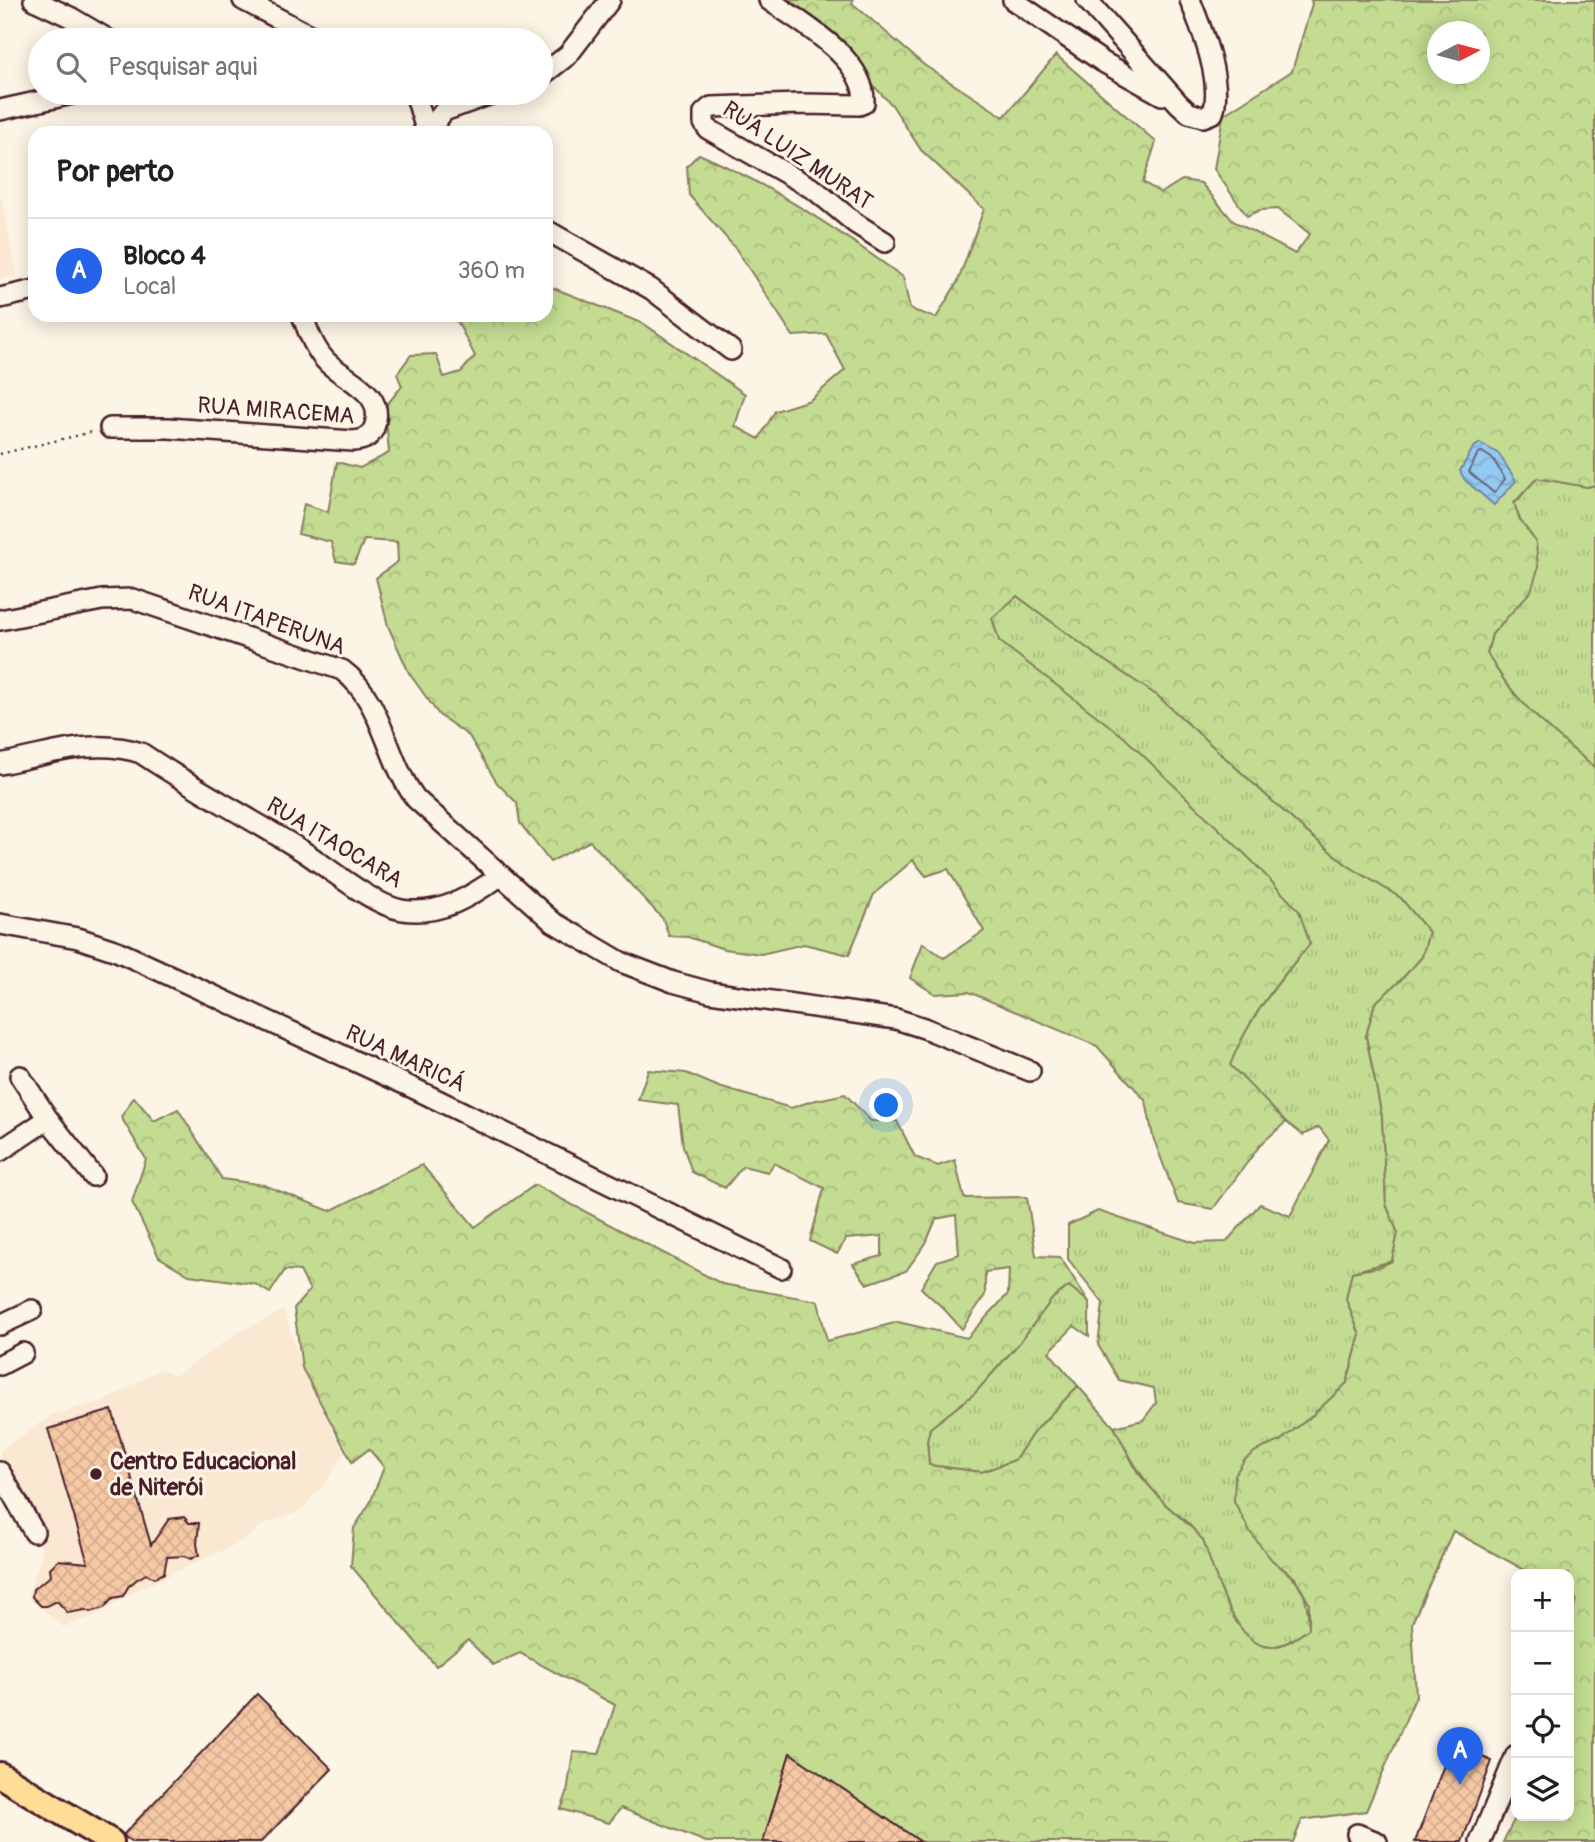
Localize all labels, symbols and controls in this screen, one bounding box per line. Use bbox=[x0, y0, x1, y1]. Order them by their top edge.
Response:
north arrow bbox=[1427, 21, 1490, 84]
search box bbox=[28, 28, 553, 105]
icon: search bbox=[52, 48, 90, 86]
text: Pesquisar aqui bbox=[108, 51, 257, 83]
street label: RUA LUIZ MURAT bbox=[717, 95, 878, 216]
text: Por perto bbox=[56, 153, 174, 190]
text: Bloco 4 bbox=[123, 240, 206, 272]
text: A bbox=[72, 256, 86, 285]
text: 360 m bbox=[458, 256, 525, 285]
text: Local bbox=[123, 272, 176, 301]
street label: RUA MIRACEMA bbox=[196, 391, 356, 430]
street label: RUA ITAPERUNA bbox=[184, 578, 350, 661]
street label: RUA ITAOCARA bbox=[261, 790, 408, 895]
street label: RUA MARICÁ bbox=[341, 1018, 471, 1099]
your location bbox=[869, 1088, 903, 1122]
place label: Centro Educacional de Niterói bbox=[110, 1447, 296, 1502]
marker: Centro Educacional de Niterói bbox=[88, 1466, 104, 1482]
map controls bbox=[1511, 1569, 1574, 1821]
button: + bbox=[1511, 1569, 1574, 1632]
button: − bbox=[1511, 1632, 1574, 1695]
button: locate bbox=[1511, 1695, 1574, 1758]
pin: A bbox=[1437, 1727, 1483, 1785]
button: layers bbox=[1511, 1758, 1574, 1821]

